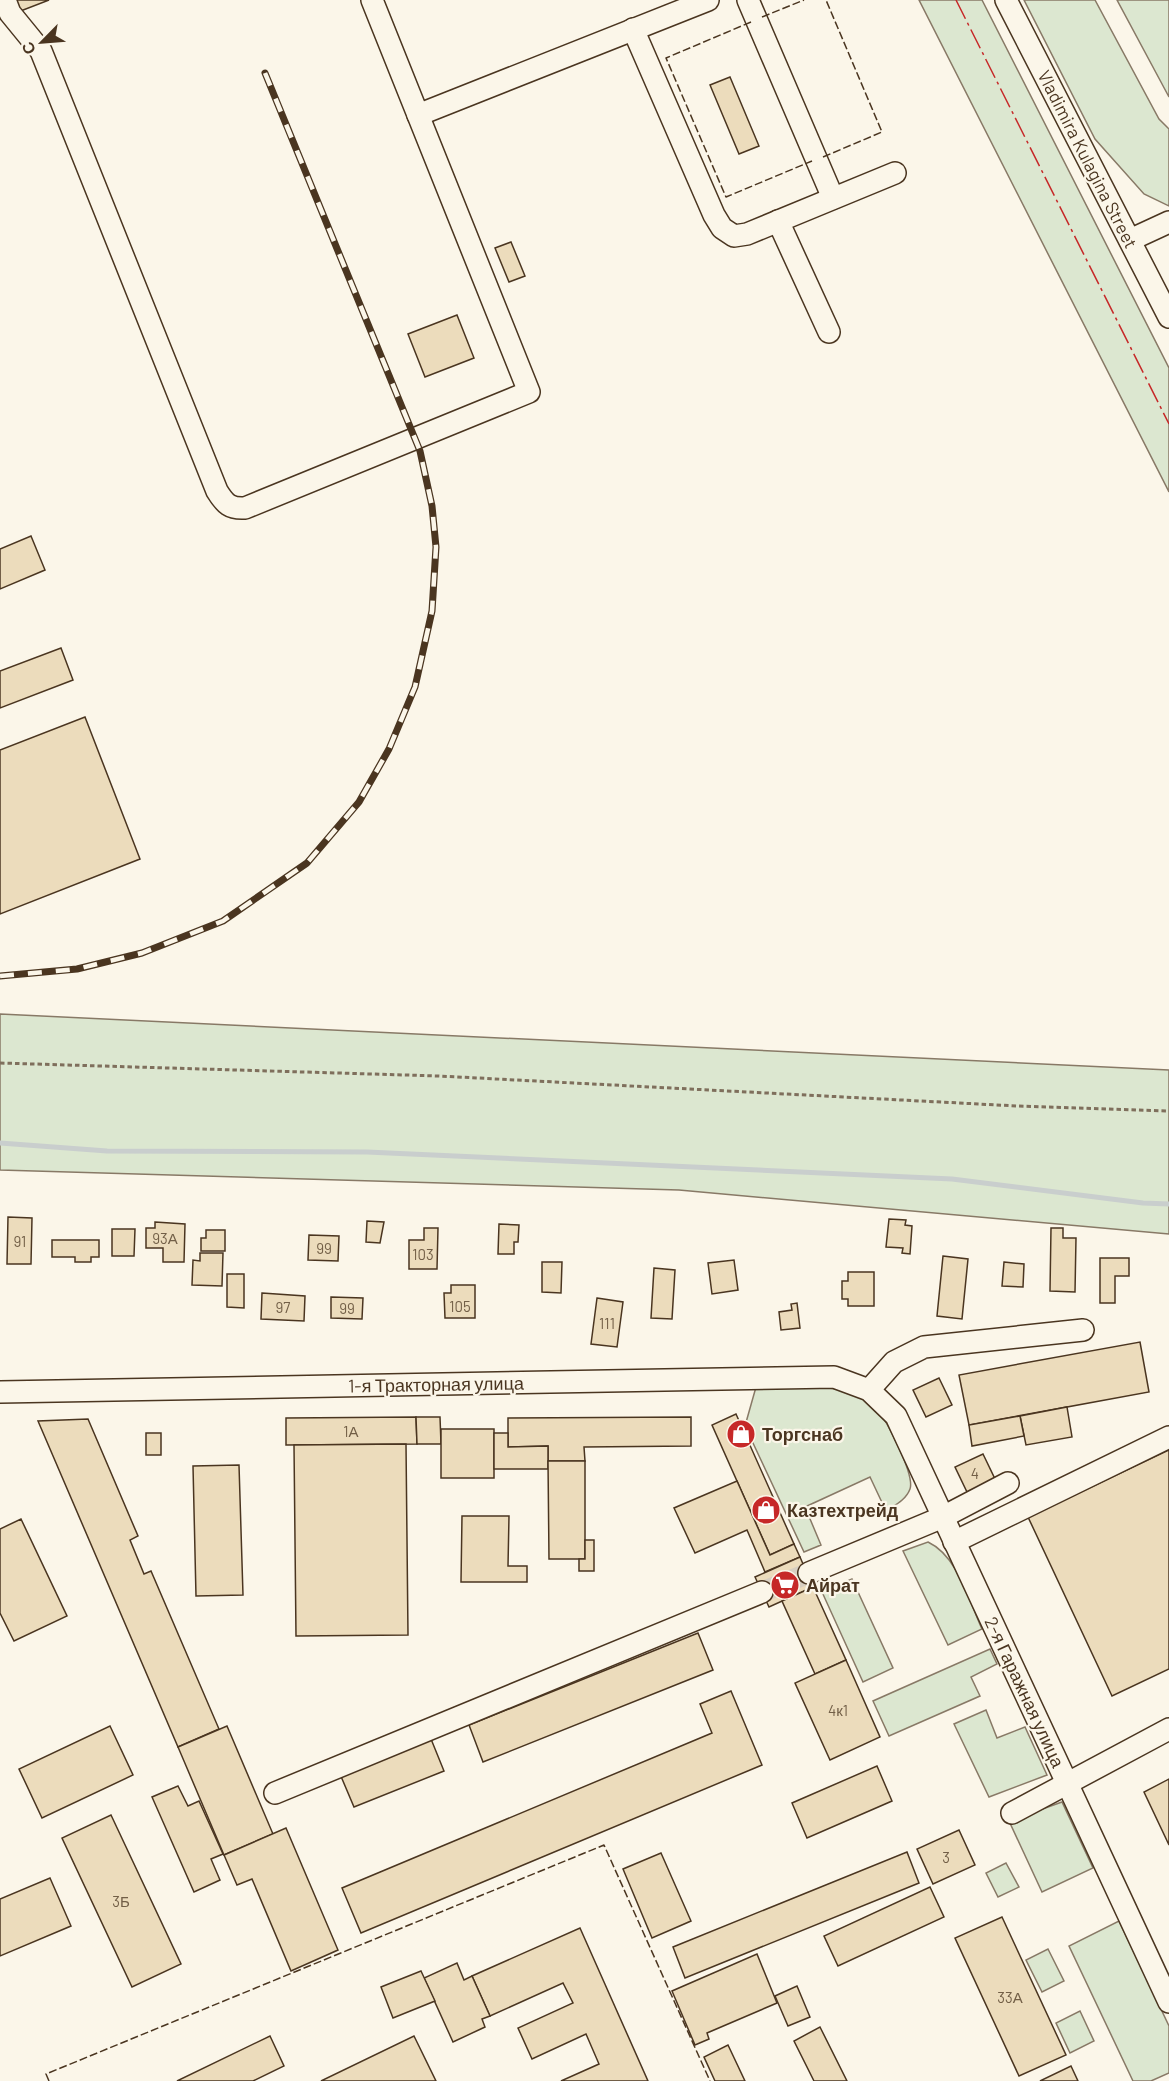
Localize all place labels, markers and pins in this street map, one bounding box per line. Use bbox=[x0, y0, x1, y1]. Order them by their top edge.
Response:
shop icon: Торгснаб bbox=[725, 1418, 757, 1450]
place label: Торгснаб bbox=[762, 1423, 843, 1445]
shop icon: Казтехтрейд bbox=[750, 1494, 782, 1526]
place label: Казтехтрейд bbox=[787, 1499, 899, 1521]
supermarket icon: Айрат bbox=[769, 1569, 801, 1601]
place label: Айрат bbox=[806, 1574, 860, 1596]

